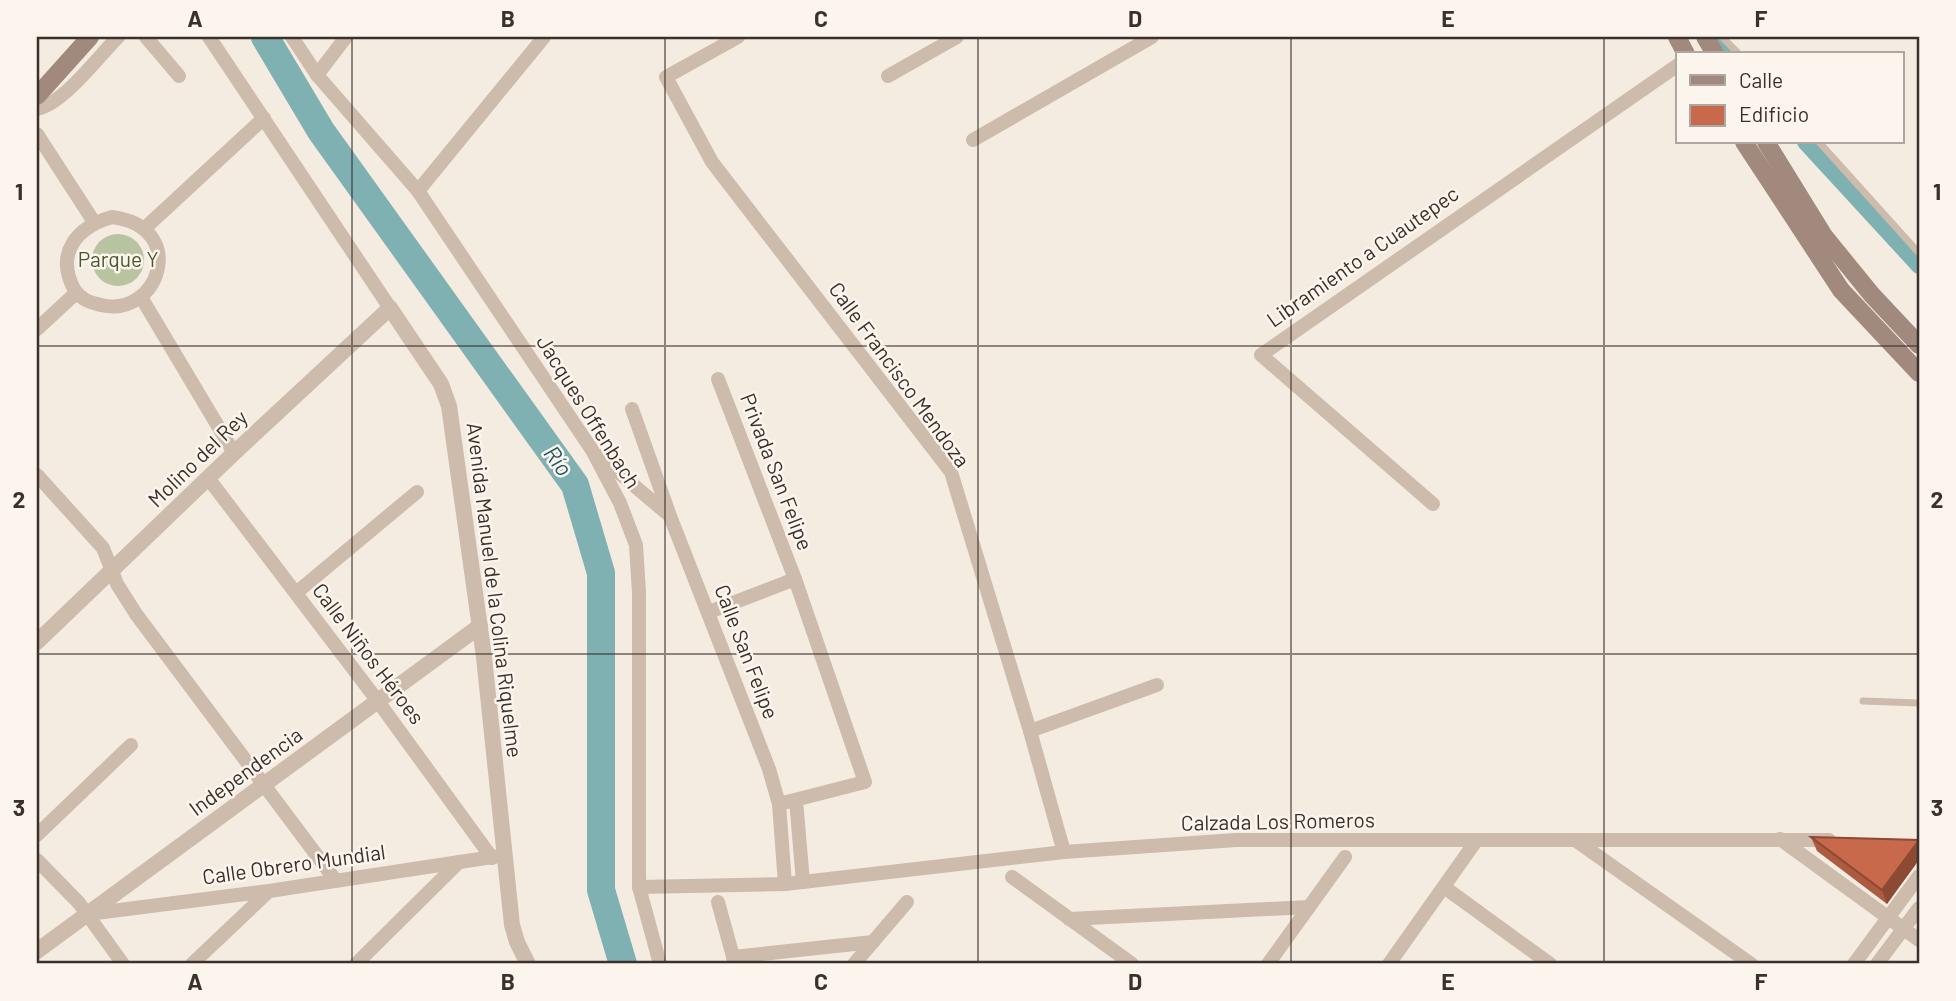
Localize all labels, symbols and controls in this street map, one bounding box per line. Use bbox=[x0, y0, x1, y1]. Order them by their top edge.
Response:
text: A bbox=[187, 4, 203, 32]
text: B bbox=[501, 4, 515, 32]
text: C bbox=[814, 4, 828, 32]
text: D bbox=[1128, 4, 1142, 32]
text: E bbox=[1441, 4, 1455, 32]
text: F bbox=[1755, 4, 1768, 32]
legend bbox=[1676, 52, 1904, 144]
text: Calle bbox=[1739, 67, 1783, 92]
text: Edificio bbox=[1739, 101, 1809, 126]
text: 1 bbox=[15, 177, 23, 205]
text: 1 bbox=[1933, 177, 1941, 205]
street label: Libramiento a Cuautepec bbox=[1261, 180, 1463, 331]
park label: Parque Y bbox=[78, 246, 158, 271]
street label: Calle Francisco Mendoza bbox=[825, 277, 976, 472]
street label: Jacques Offenbach bbox=[532, 330, 646, 492]
street label: Privada San Felipe bbox=[736, 390, 819, 553]
street label: Molino del Rey bbox=[142, 404, 252, 512]
street label: Avenida Manuel de la Colina Riquelme bbox=[463, 421, 528, 759]
water label: Río bbox=[539, 440, 579, 481]
text: 2 bbox=[13, 485, 25, 513]
text: 2 bbox=[1931, 485, 1943, 513]
street label: Calle Niños Héroes bbox=[308, 578, 430, 729]
street label: Calle San Felipe bbox=[710, 581, 785, 722]
street label: Independencia bbox=[184, 721, 307, 820]
text: 3 bbox=[13, 793, 25, 821]
text: 3 bbox=[1931, 793, 1943, 821]
street label: Calzada Los Romeros bbox=[1181, 806, 1375, 835]
street label: Calle Obrero Mundial bbox=[201, 838, 387, 889]
text: A bbox=[187, 967, 203, 995]
text: B bbox=[501, 967, 515, 995]
text: C bbox=[814, 967, 828, 995]
text: D bbox=[1128, 967, 1142, 995]
text: E bbox=[1441, 967, 1455, 995]
text: F bbox=[1755, 967, 1768, 995]

